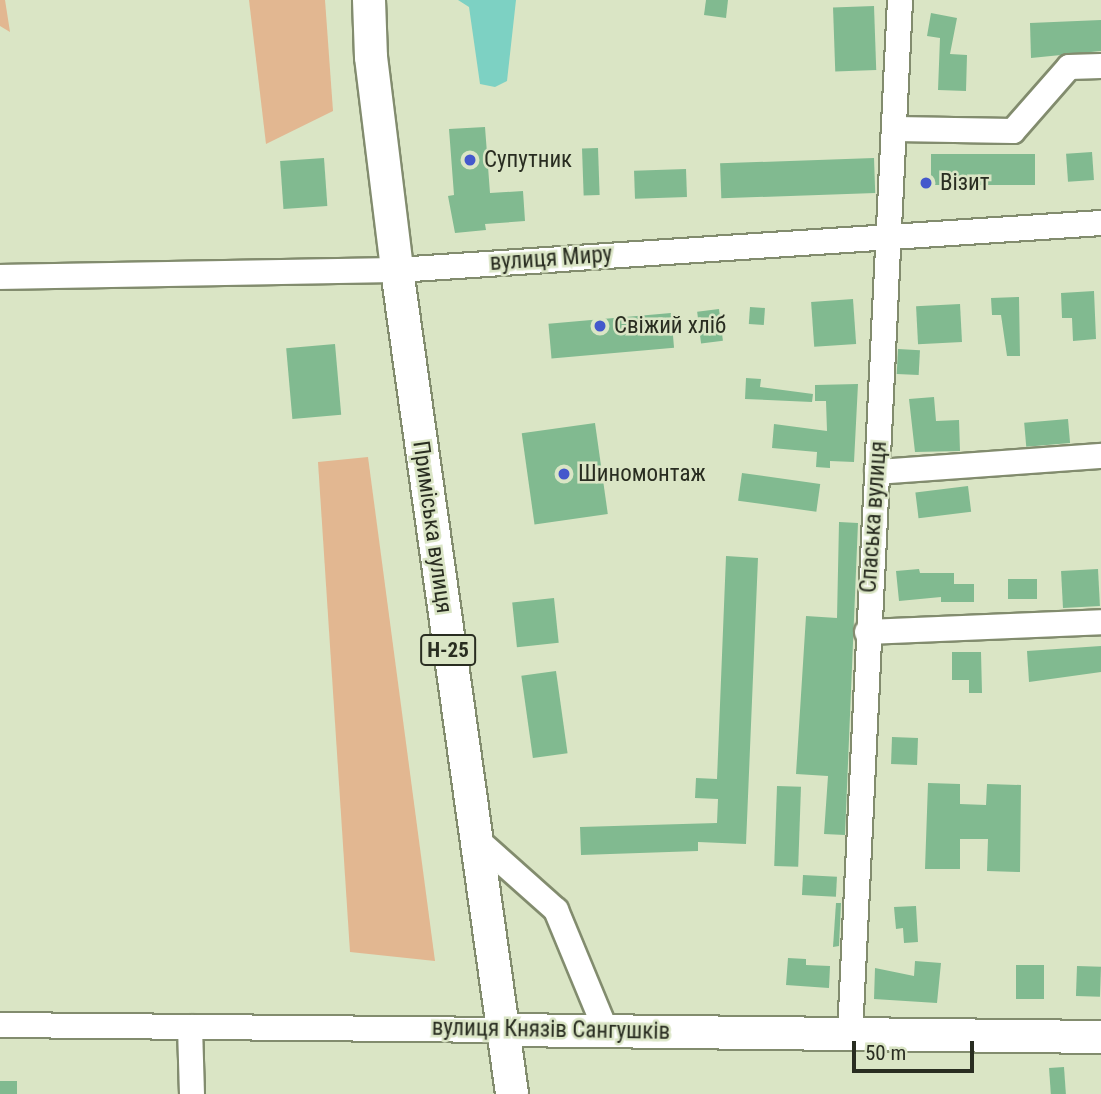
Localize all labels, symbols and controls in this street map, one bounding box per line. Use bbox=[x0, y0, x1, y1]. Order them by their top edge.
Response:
place label: Супутник bbox=[484, 146, 572, 174]
marker: Супутник bbox=[462, 152, 478, 168]
place label: Візит bbox=[940, 169, 990, 197]
marker: Візит bbox=[918, 175, 934, 191]
street label: вулиця Миру bbox=[489, 241, 613, 277]
place label: Свіжий хліб bbox=[614, 312, 726, 340]
marker: Свіжий хліб bbox=[592, 318, 608, 334]
street label: Приміська вулиця bbox=[406, 439, 458, 615]
street label: Спаська вулиця bbox=[855, 440, 893, 594]
place label: Шиномонтаж bbox=[578, 460, 706, 488]
marker: Шиномонтаж bbox=[556, 466, 572, 482]
road number: Н-25 bbox=[420, 632, 476, 668]
street label: вулиця Князів Сангушків bbox=[432, 1014, 670, 1046]
scale bar bbox=[856, 1028, 978, 1072]
text: 50 m bbox=[865, 1041, 906, 1065]

